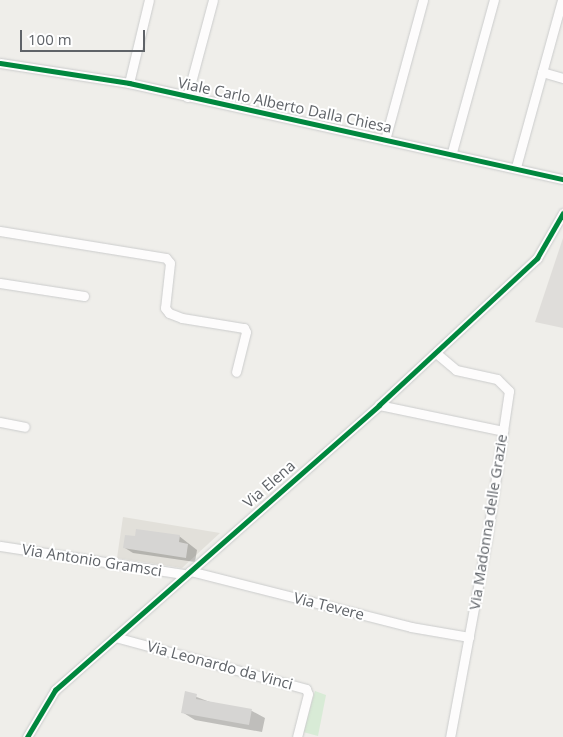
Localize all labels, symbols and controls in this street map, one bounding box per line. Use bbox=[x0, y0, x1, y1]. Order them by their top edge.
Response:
scale bar bbox=[22, 20, 148, 52]
text: 100 m bbox=[28, 29, 72, 49]
street label: Viale Carlo Alberto Dalla Chiesa bbox=[176, 73, 394, 137]
street label: Via Madonna delle Grazie bbox=[465, 433, 511, 611]
street label: Via Elena bbox=[239, 457, 299, 511]
street label: Via Antonio Gramsci bbox=[21, 540, 163, 580]
street label: Via Tevere bbox=[292, 589, 366, 623]
street label: Via Leonardo da Vinci bbox=[145, 637, 295, 693]

